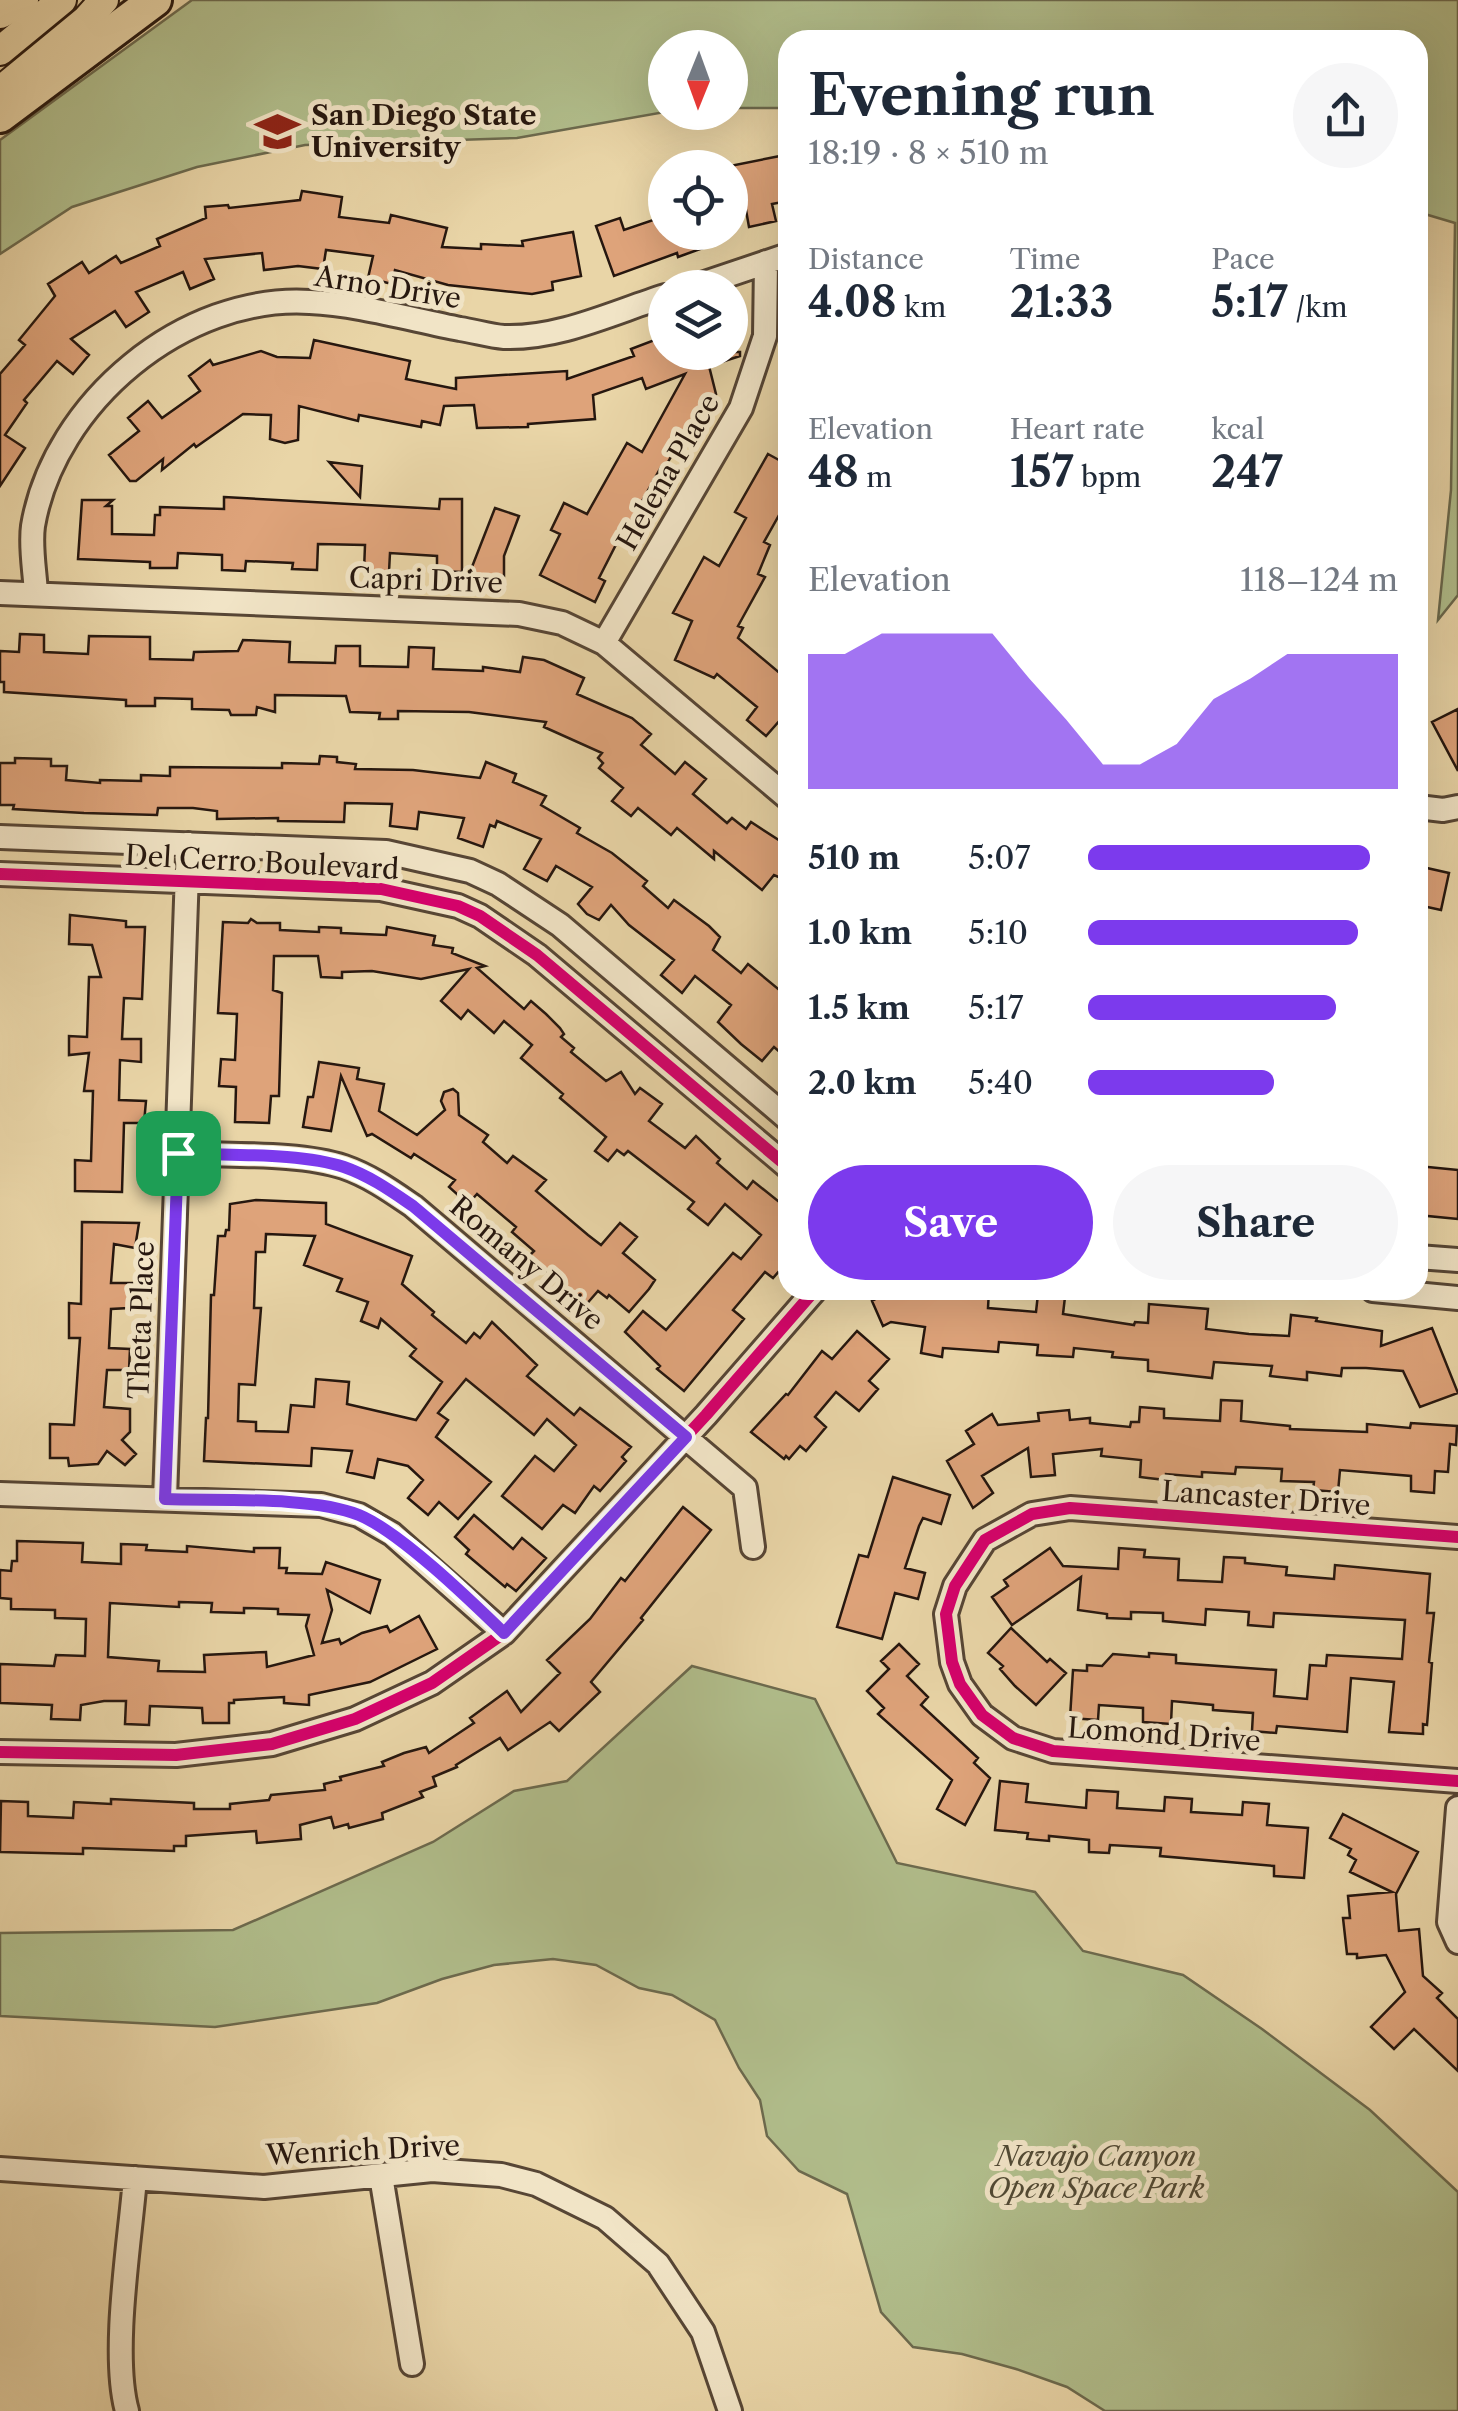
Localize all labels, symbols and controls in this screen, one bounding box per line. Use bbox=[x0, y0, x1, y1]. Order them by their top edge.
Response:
north arrow bbox=[648, 30, 748, 130]
map controls bbox=[648, 30, 748, 370]
text: Evening run bbox=[808, 62, 1155, 129]
button: share bbox=[1293, 63, 1398, 168]
place label: San Diego State University bbox=[311, 98, 536, 164]
school or university icon: San Diego State University bbox=[254, 107, 302, 155]
text: 18:19 · 8 × 510 m bbox=[808, 133, 1049, 172]
button: locate bbox=[648, 150, 748, 250]
text: Distance bbox=[808, 242, 924, 276]
text: Time bbox=[1010, 242, 1080, 276]
text: Pace bbox=[1211, 242, 1275, 276]
street label: Arno Drive bbox=[312, 259, 463, 315]
button: layers bbox=[648, 270, 748, 370]
text: 4.08 bbox=[808, 276, 897, 328]
text: 21:33 bbox=[1010, 276, 1113, 328]
text: 5:17 bbox=[1211, 276, 1288, 328]
text: km bbox=[897, 290, 946, 324]
text: /km bbox=[1288, 290, 1348, 324]
street label: Helena Place bbox=[610, 388, 726, 556]
text: Elevation bbox=[808, 412, 933, 446]
text: Heart rate bbox=[1010, 412, 1145, 446]
text: kcal bbox=[1211, 412, 1264, 446]
text: 48 bbox=[808, 446, 859, 498]
text: 157 bbox=[1010, 446, 1074, 498]
text: 247 bbox=[1211, 446, 1283, 498]
text: m bbox=[859, 460, 892, 494]
text: bpm bbox=[1074, 460, 1141, 494]
street label: Capri Drive bbox=[348, 560, 504, 600]
text: Elevation bbox=[808, 560, 951, 599]
text: 118–124 m bbox=[1240, 560, 1398, 599]
street label: Del Cerro Boulevard bbox=[124, 838, 400, 886]
text: 510 m bbox=[808, 838, 900, 877]
text: 5:07 bbox=[968, 838, 1030, 877]
text: 1.0 km bbox=[808, 913, 912, 952]
text: 5:10 bbox=[968, 913, 1028, 952]
text: 1.5 km bbox=[808, 988, 910, 1027]
text: 5:17 bbox=[968, 988, 1024, 1027]
text: 2.0 km bbox=[808, 1063, 917, 1102]
text: 5:40 bbox=[968, 1063, 1033, 1102]
pin bbox=[136, 1111, 221, 1196]
icon: arrive bbox=[151, 1126, 206, 1181]
button: Save bbox=[808, 1165, 1093, 1280]
button: Share bbox=[1113, 1165, 1398, 1280]
street label: Romany Drive bbox=[443, 1189, 611, 1337]
street label: Theta Place bbox=[121, 1240, 161, 1400]
street label: Lancaster Drive bbox=[1160, 1474, 1372, 1522]
street label: Lomond Drive bbox=[1066, 1710, 1262, 1758]
street label: Wenrich Drive bbox=[264, 2128, 461, 2172]
park label: Navajo Canyon Open Space Park bbox=[988, 2139, 1205, 2205]

